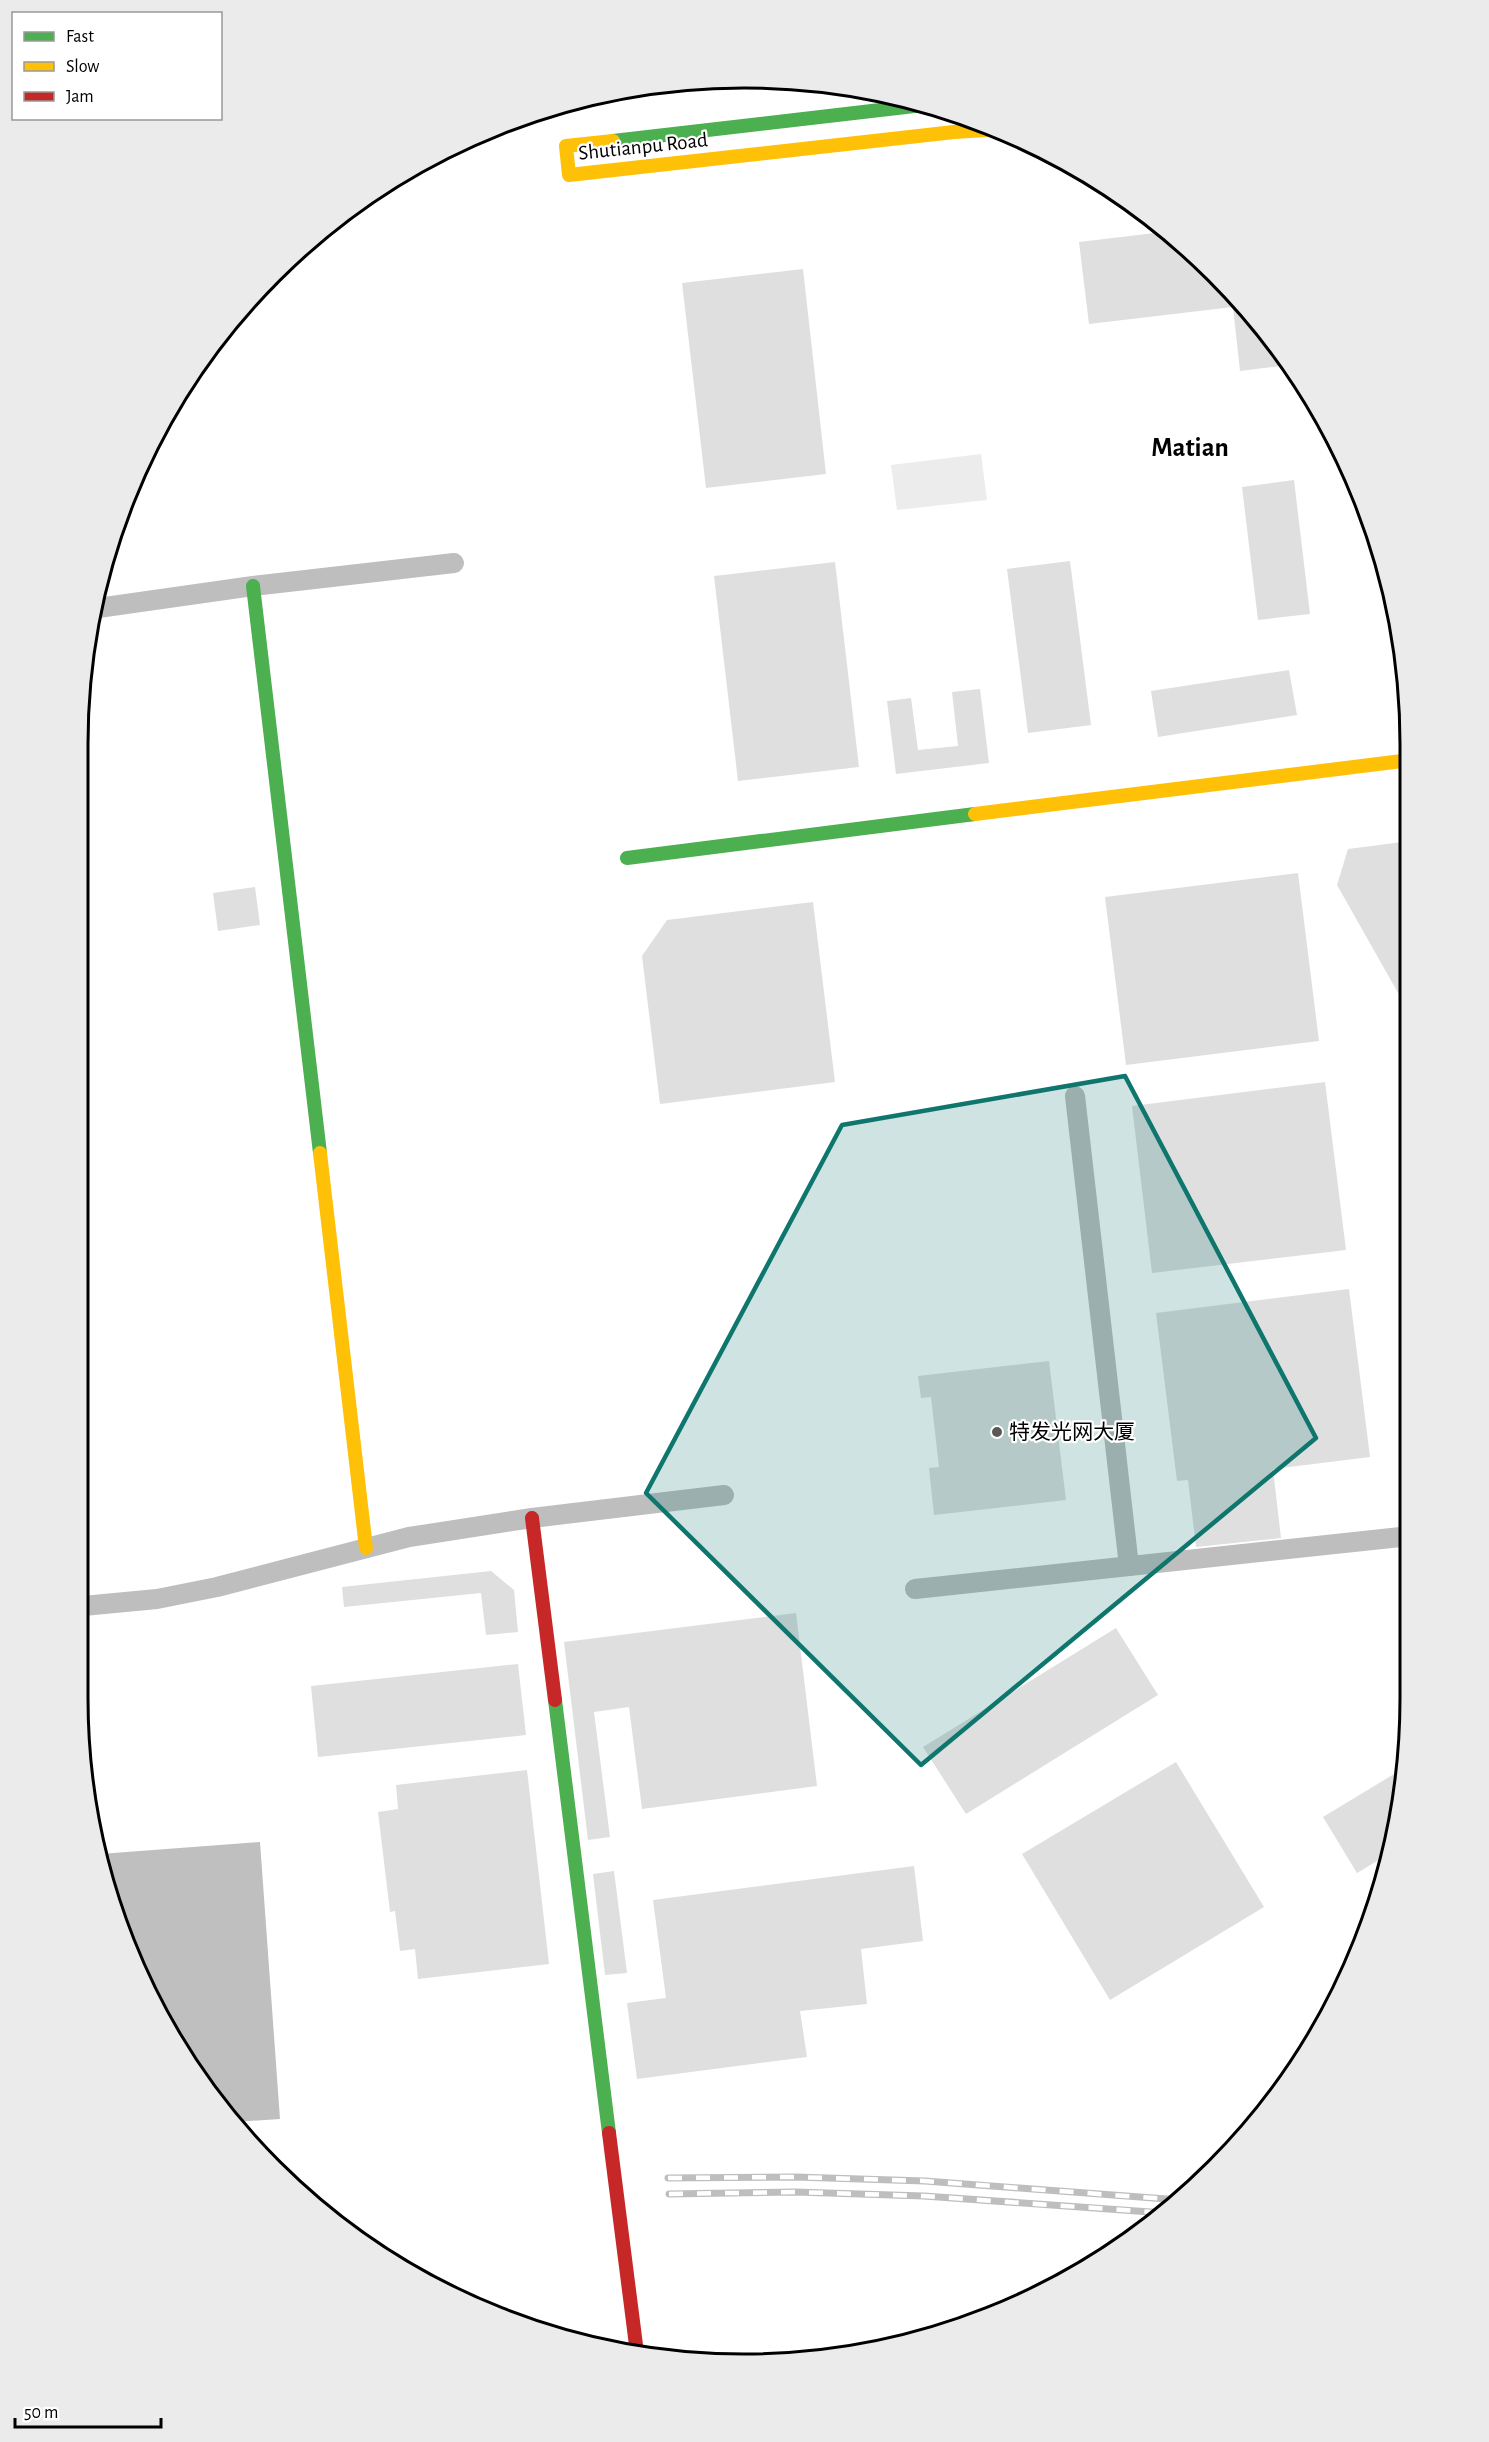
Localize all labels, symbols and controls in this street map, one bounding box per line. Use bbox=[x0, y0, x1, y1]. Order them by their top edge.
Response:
legend bbox=[12, 12, 222, 120]
text: Fast bbox=[66, 28, 94, 46]
text: Slow bbox=[66, 58, 99, 76]
text: Jam bbox=[66, 88, 94, 106]
street label: Shutianpu Road bbox=[577, 129, 709, 164]
district label: Matian bbox=[1151, 434, 1229, 461]
place label: 特发光网大厦 bbox=[1009, 1421, 1135, 1443]
marker: 特发光网大厦 bbox=[990, 1425, 1004, 1439]
scale bar bbox=[15, 2391, 160, 2429]
text: 50 m bbox=[24, 2404, 58, 2422]

